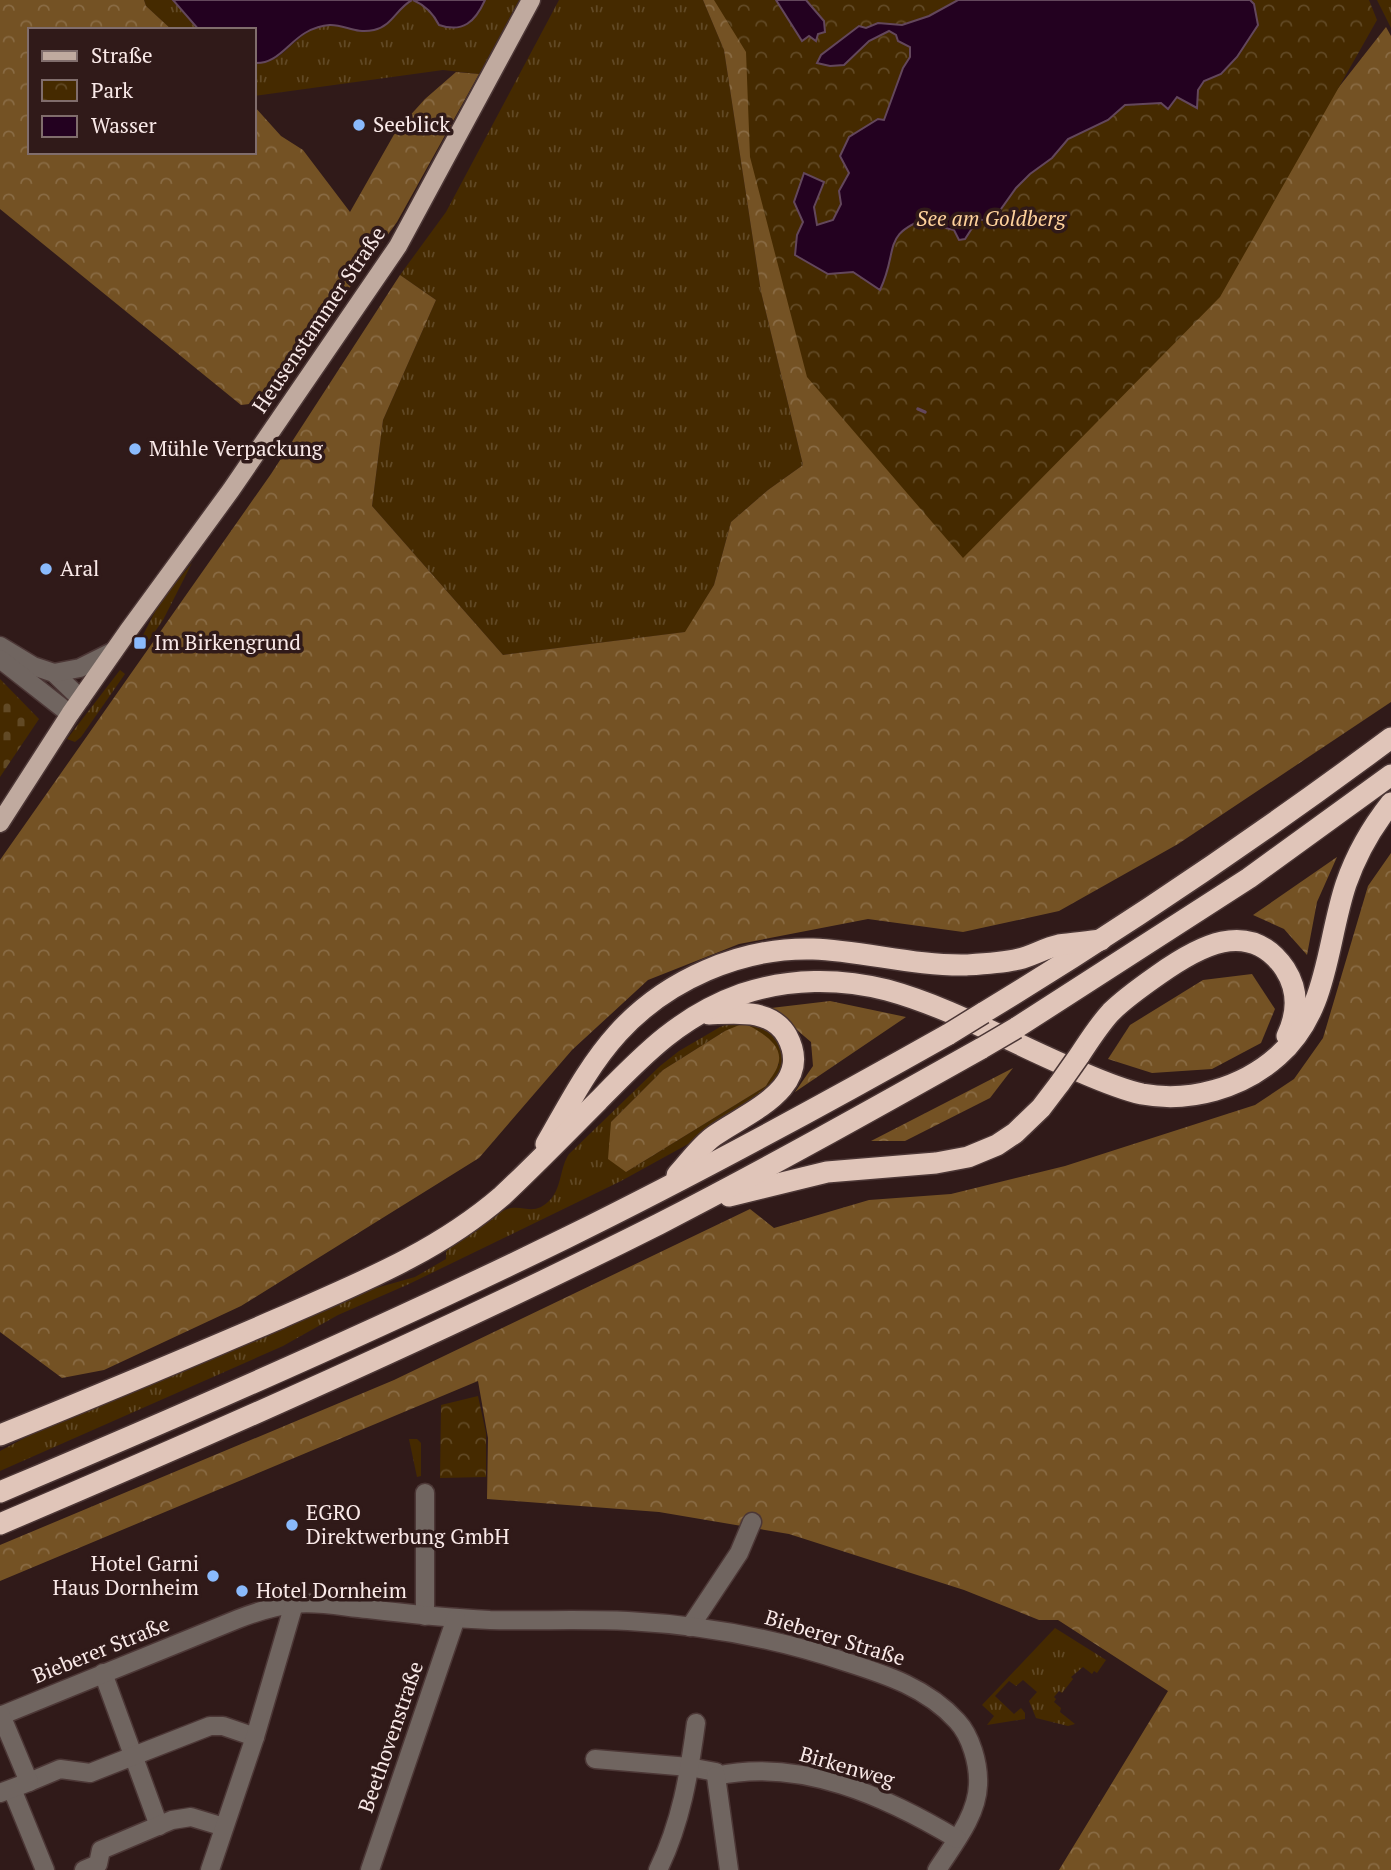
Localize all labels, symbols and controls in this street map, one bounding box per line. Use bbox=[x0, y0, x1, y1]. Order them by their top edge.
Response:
legend bbox=[28, 28, 256, 154]
text: Straße bbox=[91, 41, 153, 69]
text: Park bbox=[91, 76, 133, 104]
place label: Seeblick bbox=[373, 110, 450, 138]
text: Wasser bbox=[91, 111, 157, 139]
marker: Seeblick bbox=[351, 117, 367, 133]
park label: See am Goldberg bbox=[916, 204, 1067, 232]
street label: Heusenstammer Straße bbox=[245, 221, 391, 418]
place label: Mühle Verpackung bbox=[149, 434, 324, 462]
marker: Mühle Verpackung bbox=[127, 441, 143, 457]
place label: Aral bbox=[60, 554, 99, 582]
marker: Aral bbox=[38, 561, 54, 577]
place label: Im Birkengrund bbox=[154, 628, 301, 656]
marker: Im Birkengrund bbox=[132, 635, 148, 651]
place label: EGRO Direktwerbung GmbH bbox=[306, 1498, 510, 1550]
marker: EGRO Direktwerbung GmbH bbox=[284, 1517, 300, 1533]
place label: Hotel Garni Haus Dornheim bbox=[53, 1549, 199, 1601]
marker: Hotel Garni Haus Dornheim bbox=[205, 1568, 221, 1584]
place label: Hotel Dornheim bbox=[256, 1576, 407, 1604]
marker: Hotel Dornheim bbox=[234, 1583, 250, 1599]
street label: Bieberer Straße bbox=[762, 1602, 909, 1672]
street label: Bieberer Straße bbox=[28, 1609, 173, 1689]
street label: Beethovenstraße bbox=[351, 1657, 429, 1816]
street label: Birkenweg bbox=[797, 1739, 899, 1793]

